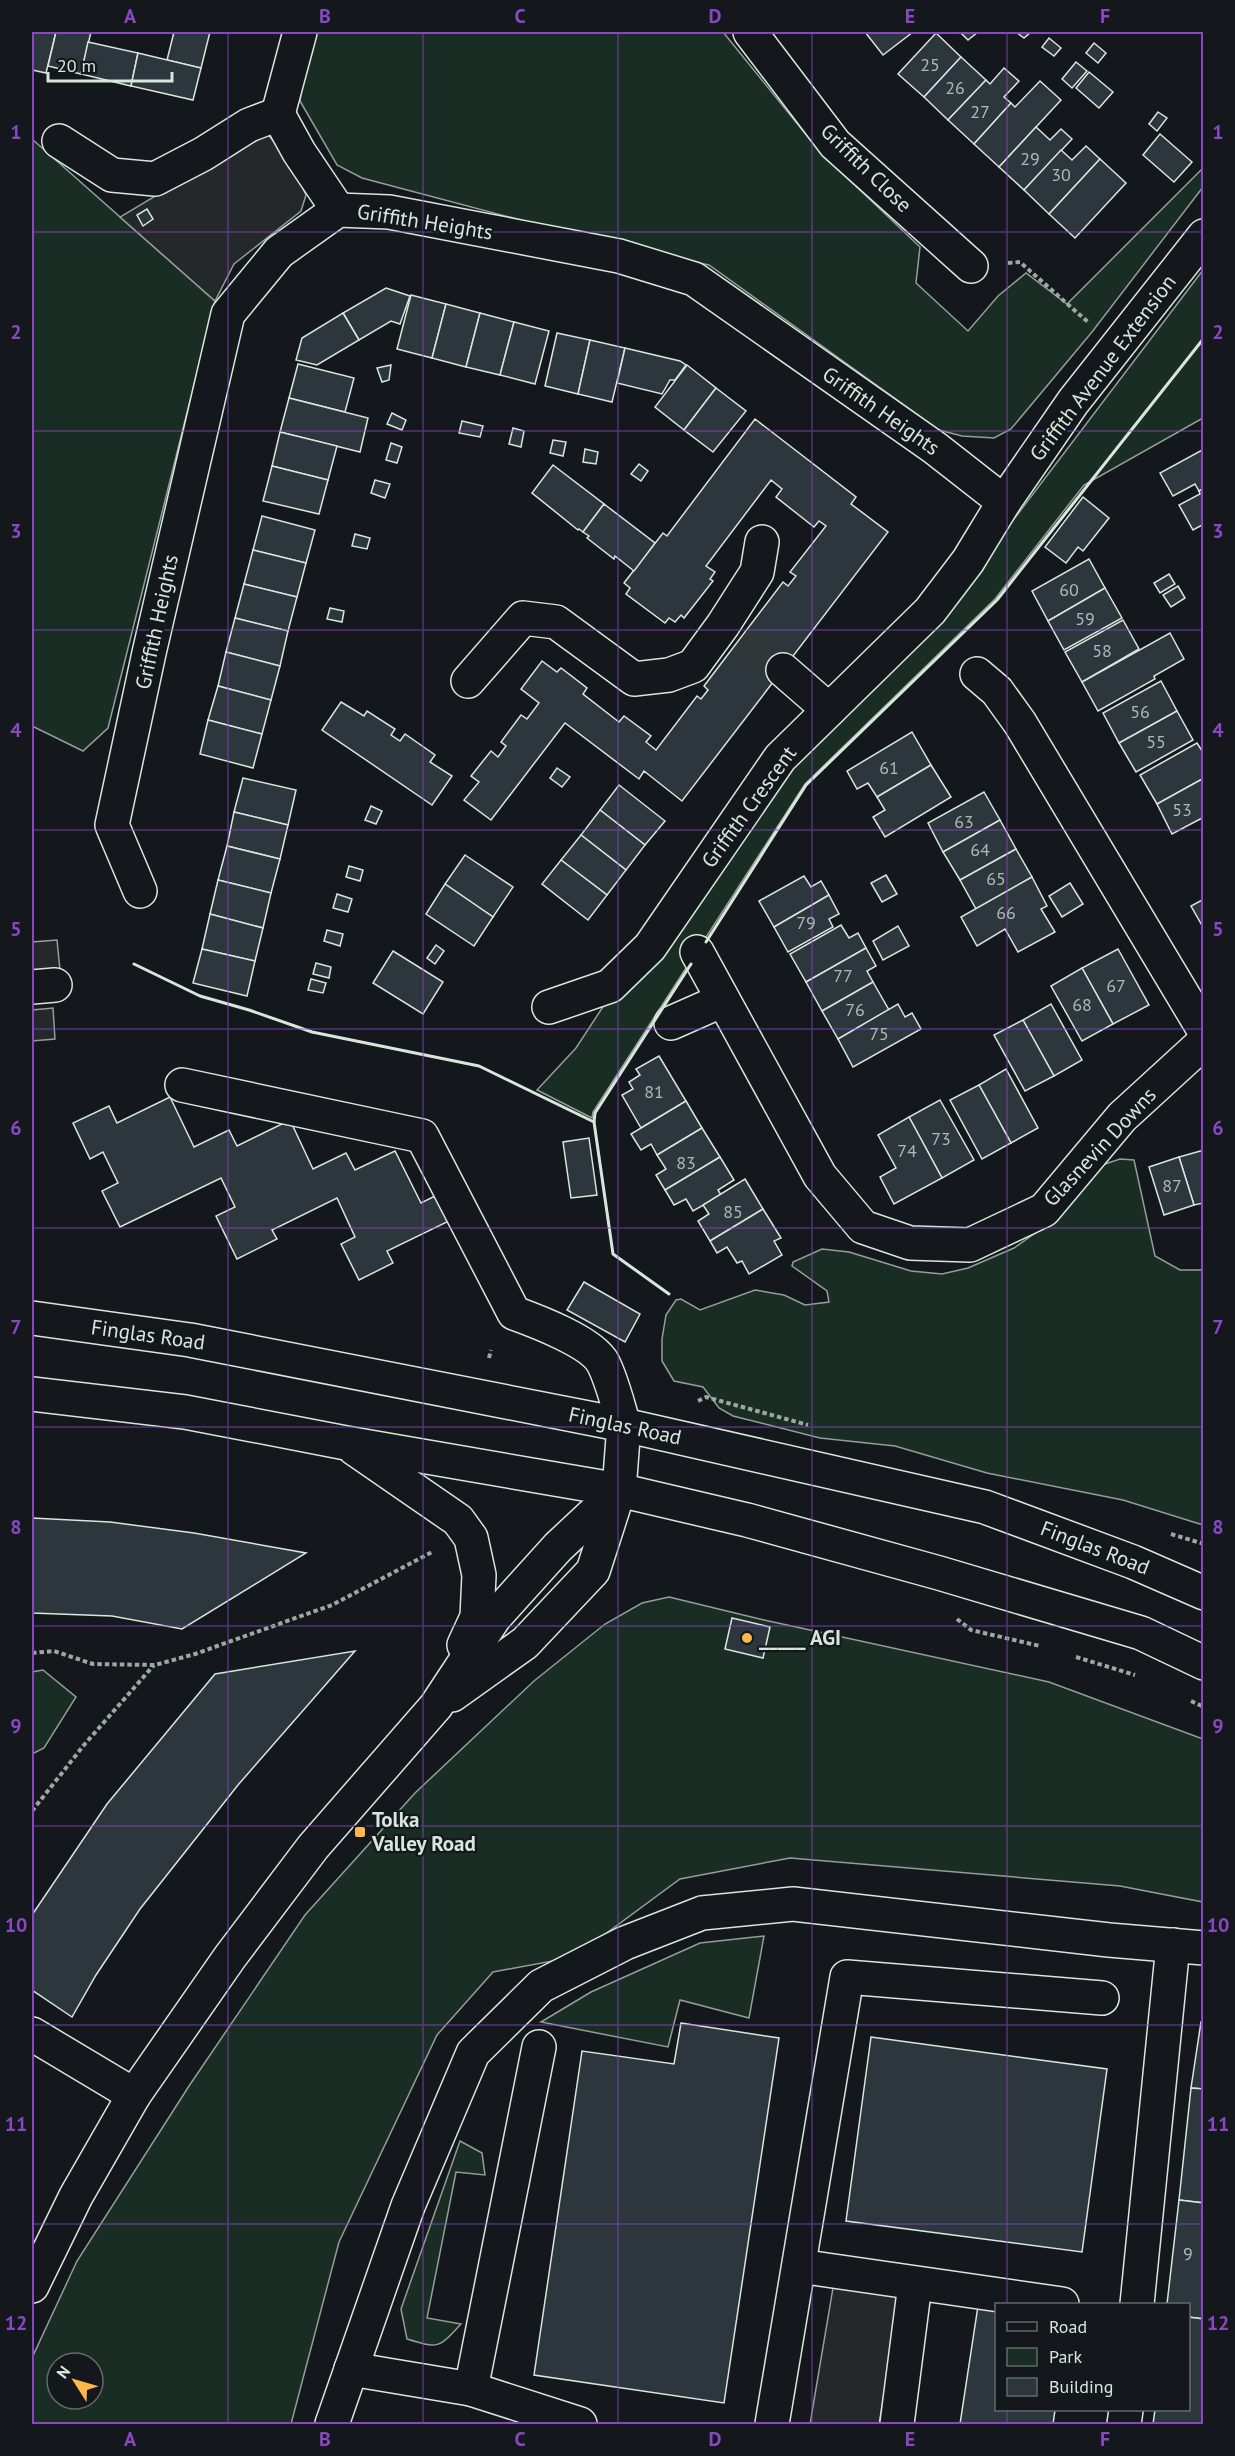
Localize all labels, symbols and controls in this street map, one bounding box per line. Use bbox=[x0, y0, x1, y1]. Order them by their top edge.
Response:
text: A bbox=[124, 3, 137, 29]
text: B bbox=[319, 3, 331, 29]
text: C bbox=[514, 3, 526, 29]
text: D bbox=[709, 3, 722, 29]
text: E bbox=[905, 3, 915, 29]
text: F bbox=[1100, 3, 1110, 29]
scale bar bbox=[48, 45, 172, 83]
house number: 25 bbox=[920, 53, 940, 76]
text: 20 m bbox=[57, 54, 96, 77]
house number: 26 bbox=[945, 76, 965, 99]
house number: 27 bbox=[970, 100, 990, 123]
street label: Griffith Close bbox=[815, 117, 918, 218]
text: 1 bbox=[10, 119, 22, 145]
text: 1 bbox=[1212, 119, 1224, 145]
house number: 29 bbox=[1020, 147, 1040, 170]
house number: 30 bbox=[1051, 163, 1071, 186]
street label: Griffith Heights bbox=[355, 197, 495, 246]
street label: Griffith Avenue Extension bbox=[1024, 269, 1182, 466]
text: 2 bbox=[10, 319, 22, 345]
text: 2 bbox=[1212, 319, 1224, 345]
street label: Griffith Heights bbox=[817, 360, 945, 461]
text: 3 bbox=[10, 518, 22, 544]
text: 3 bbox=[1212, 518, 1224, 544]
street label: Griffith Heights bbox=[129, 552, 184, 692]
house number: 60 bbox=[1059, 578, 1079, 601]
house number: 59 bbox=[1075, 607, 1095, 630]
house number: 58 bbox=[1092, 639, 1112, 662]
house number: 56 bbox=[1130, 700, 1150, 723]
text: 4 bbox=[10, 717, 22, 743]
text: 4 bbox=[1212, 717, 1224, 743]
house number: 55 bbox=[1146, 730, 1166, 753]
street label: Griffith Crescent bbox=[695, 740, 802, 873]
house number: 61 bbox=[879, 756, 899, 779]
house number: 53 bbox=[1172, 798, 1192, 821]
house number: 63 bbox=[954, 810, 974, 833]
house number: 64 bbox=[970, 838, 990, 861]
house number: 65 bbox=[986, 867, 1006, 890]
house number: 66 bbox=[996, 901, 1016, 924]
house number: 79 bbox=[796, 911, 816, 934]
text: 5 bbox=[10, 916, 22, 942]
text: 5 bbox=[1212, 916, 1224, 942]
house number: 77 bbox=[833, 964, 853, 987]
house number: 67 bbox=[1106, 974, 1126, 997]
house number: 68 bbox=[1072, 993, 1092, 1016]
house number: 76 bbox=[845, 998, 865, 1021]
house number: 75 bbox=[869, 1022, 889, 1045]
house number: 81 bbox=[644, 1080, 664, 1103]
street label: Glasnevin Downs bbox=[1037, 1081, 1162, 1212]
text: 6 bbox=[10, 1115, 22, 1141]
text: 6 bbox=[1212, 1115, 1224, 1141]
house number: 73 bbox=[931, 1127, 951, 1150]
house number: 74 bbox=[897, 1139, 917, 1162]
house number: 83 bbox=[676, 1151, 696, 1174]
house number: 87 bbox=[1162, 1174, 1182, 1197]
house number: 85 bbox=[723, 1200, 743, 1223]
street label: Finglas Road bbox=[89, 1313, 207, 1356]
text: 7 bbox=[10, 1314, 22, 1340]
text: 7 bbox=[1212, 1314, 1224, 1340]
street label: Finglas Road bbox=[566, 1400, 684, 1451]
text: 8 bbox=[10, 1514, 22, 1540]
street label: Finglas Road bbox=[1037, 1514, 1154, 1581]
text: 8 bbox=[1212, 1514, 1224, 1540]
place label: _____ AGI bbox=[759, 1624, 841, 1651]
marker: _____ AGI bbox=[740, 1631, 754, 1645]
text: 9 bbox=[10, 1713, 22, 1739]
text: 9 bbox=[1212, 1713, 1224, 1739]
place label: Tolka Valley Road bbox=[371, 1806, 476, 1857]
marker: Tolka Valley Road bbox=[353, 1825, 367, 1839]
text: 10 bbox=[5, 1912, 27, 1938]
text: 10 bbox=[1207, 1912, 1229, 1938]
text: 11 bbox=[5, 2111, 27, 2137]
text: 11 bbox=[1207, 2111, 1229, 2137]
house number: 9 bbox=[1183, 2242, 1193, 2265]
legend bbox=[995, 2303, 1190, 2411]
text: 12 bbox=[5, 2310, 27, 2336]
text: 12 bbox=[1207, 2310, 1229, 2336]
text: Road bbox=[1049, 2315, 1087, 2338]
text: Park bbox=[1049, 2345, 1082, 2368]
north arrow bbox=[45, 2351, 105, 2411]
text: N bbox=[52, 2362, 74, 2382]
text: Building bbox=[1049, 2375, 1113, 2398]
text: A bbox=[124, 2426, 137, 2452]
text: B bbox=[319, 2426, 331, 2452]
text: C bbox=[514, 2426, 526, 2452]
text: D bbox=[709, 2426, 722, 2452]
text: E bbox=[905, 2426, 915, 2452]
text: F bbox=[1100, 2426, 1110, 2452]

